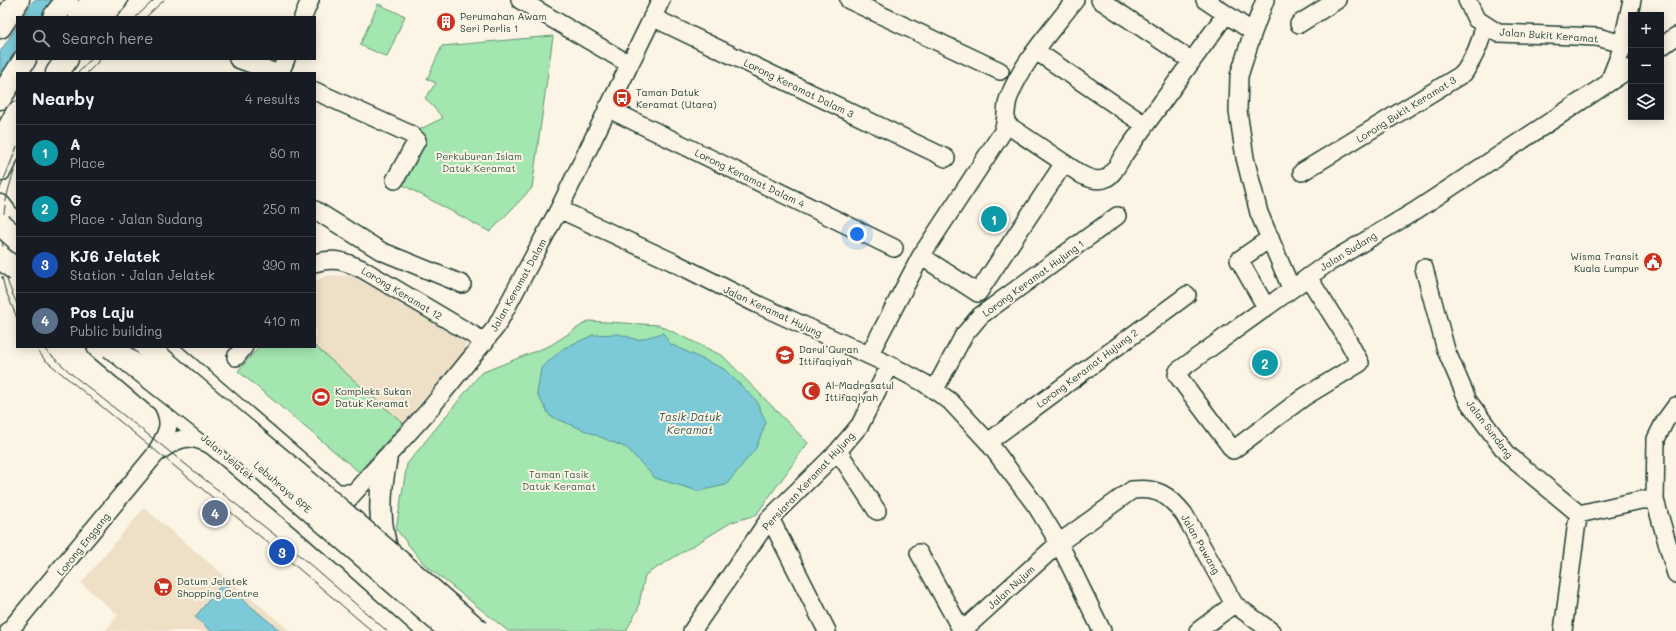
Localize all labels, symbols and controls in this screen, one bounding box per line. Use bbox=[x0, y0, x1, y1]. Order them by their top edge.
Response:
place label: Perumahan Awam Seri Perlis 1 bbox=[460, 9, 547, 35]
building icon: Perumahan Awam Seri Perlis 1 bbox=[435, 11, 457, 33]
map controls bbox=[1628, 12, 1664, 120]
button: + bbox=[1628, 12, 1664, 48]
search box bbox=[16, 16, 316, 60]
street label: Jalan Bukit Keramat bbox=[1499, 25, 1599, 45]
icon: search bbox=[30, 27, 52, 49]
text: Search here bbox=[62, 28, 153, 48]
button: − bbox=[1628, 48, 1664, 84]
street label: Lorong Keramat Dalam 3 bbox=[742, 55, 857, 121]
street label: Lorong Bukit Keramat 3 bbox=[1353, 72, 1459, 146]
button: layers bbox=[1628, 84, 1664, 120]
place label: Taman Datuk Keramat (Utara) bbox=[636, 85, 717, 111]
text: Nearby bbox=[32, 87, 94, 109]
bus stop icon: Taman Datuk Keramat (Utara) bbox=[611, 87, 633, 109]
text: 4 results bbox=[245, 90, 300, 107]
text: A bbox=[70, 134, 80, 154]
text: 1 bbox=[42, 144, 48, 161]
text: 80 m bbox=[270, 144, 300, 161]
street label: Lorong Keramat Dalam 4 bbox=[693, 145, 808, 211]
park label: Perkuburan Islam Datuk Keramat bbox=[436, 149, 522, 175]
text: Place bbox=[70, 154, 105, 171]
text: G bbox=[70, 190, 82, 210]
text: 2 bbox=[41, 200, 49, 217]
text: 250 m bbox=[263, 200, 300, 217]
pin: 1 bbox=[981, 204, 1007, 234]
text: Place · Jalan Sudang bbox=[70, 210, 202, 227]
your location bbox=[847, 224, 867, 244]
street label: Jalan Sudang bbox=[1317, 228, 1379, 274]
street label: Jalan Keramat Dalam bbox=[487, 236, 549, 334]
street label: Lorong Keramat Hujung 1 bbox=[979, 236, 1087, 320]
text: KJ6 Jelatek bbox=[70, 246, 160, 266]
place label: Wisma Transit Kuala Lumpur bbox=[1570, 249, 1639, 275]
public building icon: Wisma Transit Kuala Lumpur bbox=[1642, 251, 1664, 273]
text: 3 bbox=[41, 256, 49, 273]
text: 390 m bbox=[262, 256, 300, 273]
street label: Lorong Keramat 12 bbox=[359, 263, 445, 323]
text: Station · Jalan Jelatek bbox=[70, 266, 215, 283]
street label: Jalan Keramat Hujung bbox=[721, 282, 825, 340]
text: Pos Laju bbox=[70, 302, 134, 322]
text: 4 bbox=[41, 312, 49, 329]
text: 410 m bbox=[264, 312, 300, 329]
text: Public building bbox=[70, 322, 162, 339]
street label: Lorong Keramat Hujung 2 bbox=[1033, 325, 1141, 411]
place label: Darul Quran Ittifaqiyah bbox=[799, 342, 858, 368]
school or university icon: Darul Quran Ittifaqiyah bbox=[774, 344, 796, 366]
pin: 2 bbox=[1252, 348, 1278, 378]
place label: Al-Madrasatul Ittifaqiyah bbox=[825, 378, 894, 404]
mosque icon: Al-Madrasatul Ittifaqiyah bbox=[800, 380, 822, 402]
place label: Kompleks Sukan Datuk Keramat bbox=[335, 384, 411, 410]
sports icon: Kompleks Sukan Datuk Keramat bbox=[310, 386, 332, 408]
street label: Jalan Sundang bbox=[1463, 397, 1517, 461]
water label: Tasik Datuk Keramat bbox=[659, 409, 721, 437]
street label: Persiaran Keramat Hujung bbox=[759, 429, 857, 533]
street label: Jalan Jelatek bbox=[198, 431, 258, 483]
street label: Lebuhraya SPE bbox=[251, 458, 315, 516]
park label: Taman Tasik Datuk Keramat bbox=[522, 467, 596, 493]
pin: 4 bbox=[202, 498, 228, 528]
street label: Lorong Enggang bbox=[53, 509, 113, 578]
street label: Jalan Pawang bbox=[1178, 512, 1224, 577]
pin: 3 bbox=[269, 537, 295, 567]
street label: Jalan Nujum bbox=[984, 562, 1038, 612]
place label: Datum Jelatek Shopping Centre bbox=[177, 574, 259, 600]
supermarket icon: Datum Jelatek Shopping Centre bbox=[152, 576, 174, 598]

